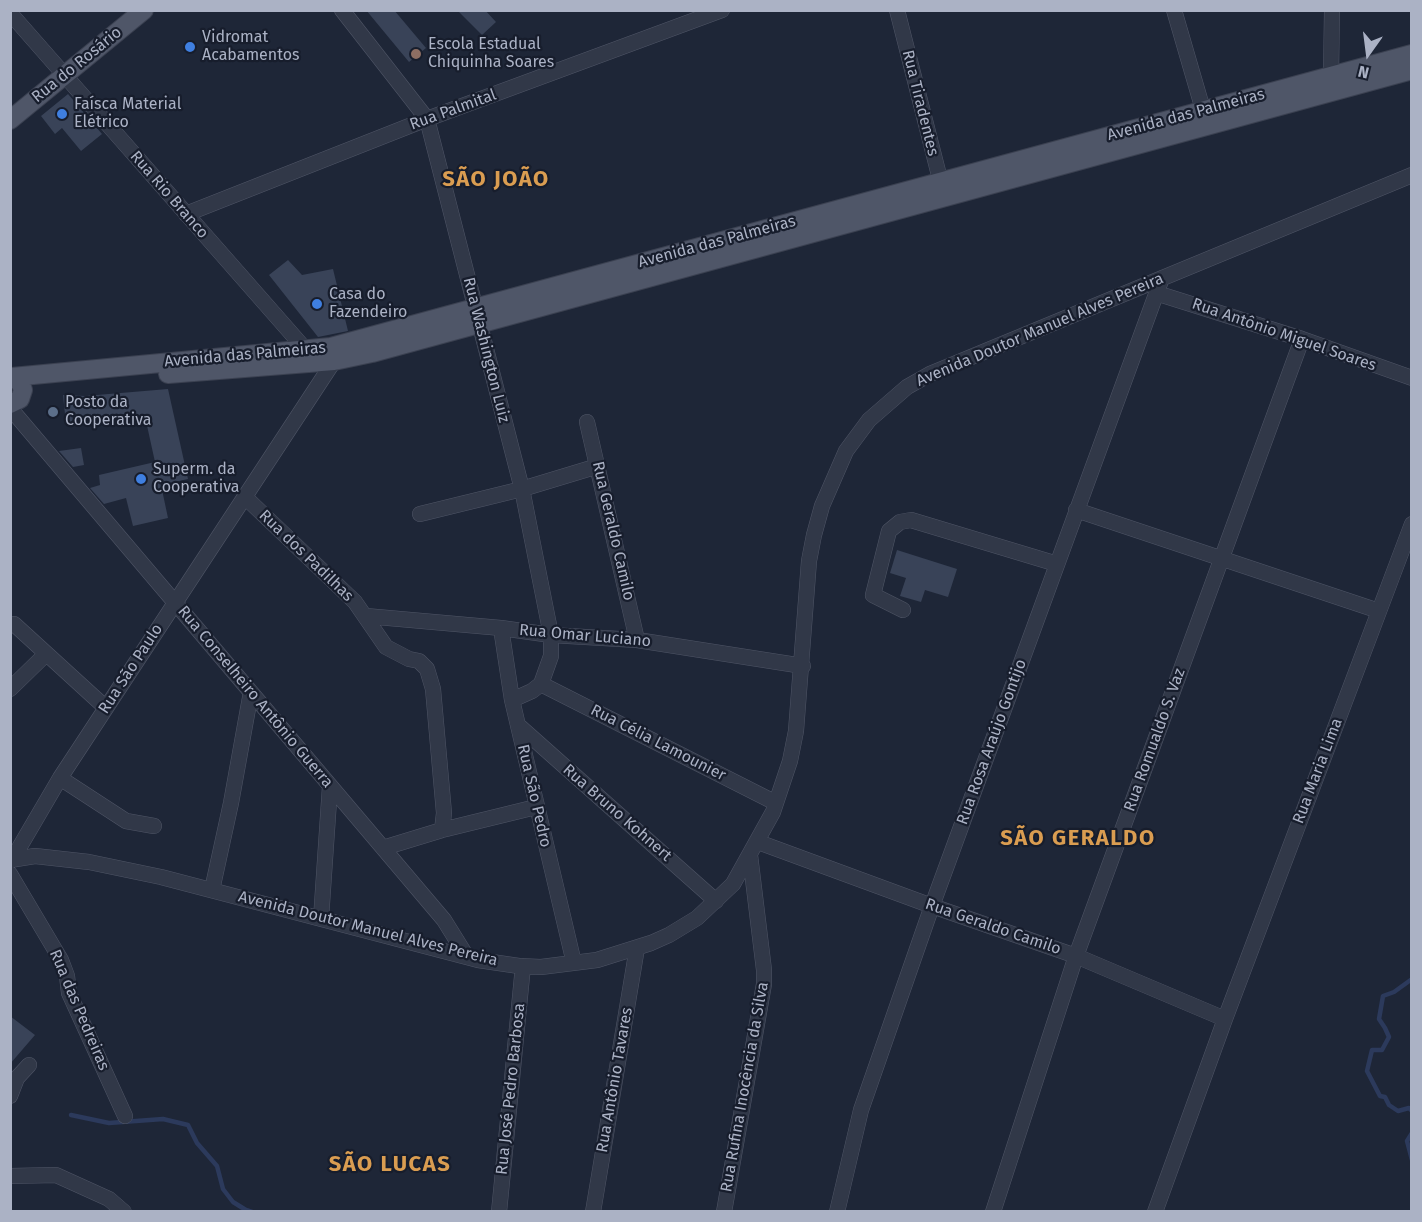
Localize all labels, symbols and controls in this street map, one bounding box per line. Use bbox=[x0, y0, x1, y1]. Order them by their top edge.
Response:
street label: Rua do Rosário bbox=[28, 23, 126, 107]
north arrow bbox=[1338, 24, 1398, 84]
place label: Vidromat Acabamentos bbox=[202, 28, 300, 66]
place label: Escola Estadual Chiquinha Soares bbox=[428, 35, 554, 73]
marker: Vidromat Acabamentos bbox=[183, 40, 197, 54]
marker: Escola Estadual Chiquinha Soares bbox=[409, 47, 423, 61]
street label: Rua Tiradentes bbox=[898, 48, 942, 158]
text: N bbox=[1356, 61, 1371, 82]
street label: Rua Palmital bbox=[407, 85, 499, 135]
street label: Avenida das Palmeiras bbox=[1105, 85, 1267, 145]
place label: Faísca Material Elétrico bbox=[74, 95, 181, 133]
marker: Faísca Material Elétrico bbox=[55, 107, 69, 121]
street label: Rua Rio Branco bbox=[126, 147, 212, 243]
district label: SÃO JOÃO bbox=[442, 167, 550, 193]
street label: Avenida das Palmeiras bbox=[636, 212, 798, 272]
street label: Avenida Doutor Manuel Alves Pereira bbox=[914, 269, 1166, 391]
street label: Rua Washington Luiz bbox=[459, 275, 513, 425]
place label: Casa do Fazendeiro bbox=[329, 285, 407, 323]
street label: Rua Antônio Miguel Soares bbox=[1189, 294, 1379, 376]
marker: Casa do Fazendeiro bbox=[310, 297, 324, 311]
street label: Avenida das Palmeiras bbox=[163, 338, 327, 372]
place label: Posto da Cooperativa bbox=[65, 393, 151, 431]
marker: Posto da Cooperativa bbox=[46, 405, 60, 419]
street label: Rua Geraldo Camilo bbox=[588, 459, 638, 603]
place label: Superm. da Cooperativa bbox=[153, 460, 239, 498]
marker: Superm. da Cooperativa bbox=[134, 472, 148, 486]
street label: Rua dos Padilhas bbox=[255, 506, 357, 606]
street label: Rua Conselheiro Antônio Guerra bbox=[173, 602, 337, 792]
street label: Rua São Paulo bbox=[95, 620, 167, 718]
street label: Rua Omar Luciano bbox=[518, 621, 652, 651]
street label: Rua Rosa Araújo Gontijo bbox=[953, 657, 1031, 827]
street label: Rua Romualdo S. Vaz bbox=[1120, 666, 1190, 814]
street label: Rua Célia Lamounier bbox=[587, 701, 729, 785]
street label: Rua Maria Lima bbox=[1289, 715, 1347, 827]
street label: Rua São Pedro bbox=[513, 743, 555, 849]
street label: Rua Bruno Kohnert bbox=[559, 760, 675, 866]
district label: SÃO GERALDO bbox=[1000, 826, 1156, 852]
street label: Avenida Doutor Manuel Alves Pereira bbox=[236, 887, 500, 971]
street label: Rua Geraldo Camilo bbox=[923, 895, 1063, 959]
street label: Rua das Pedreiras bbox=[45, 947, 113, 1073]
street label: Rua Rufina Inocência da Silva bbox=[717, 980, 773, 1194]
street label: Rua José Pedro Barbosa bbox=[492, 1002, 530, 1176]
street label: Rua Antônio Tavares bbox=[593, 1006, 637, 1154]
district label: SÃO LUCAS bbox=[329, 1152, 451, 1178]

